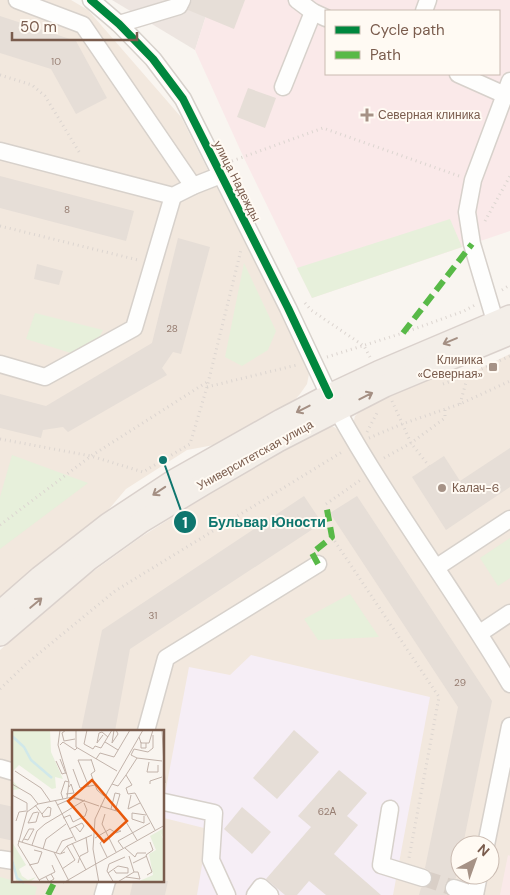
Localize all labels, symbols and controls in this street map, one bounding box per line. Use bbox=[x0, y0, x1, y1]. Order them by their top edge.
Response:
scale bar bbox=[12, 10, 138, 42]
legend bbox=[325, 10, 500, 75]
text: 50 m bbox=[20, 17, 57, 37]
text: Cycle path bbox=[370, 20, 445, 40]
text: Path bbox=[370, 45, 401, 65]
house number: 10 bbox=[51, 55, 61, 68]
place label: Северная клиника bbox=[378, 107, 481, 123]
marker: Северная клиника bbox=[360, 108, 374, 122]
street label: улица Надежды bbox=[210, 138, 264, 224]
house number: 8 bbox=[64, 203, 70, 216]
house number: 28 bbox=[166, 322, 178, 335]
one-way arrow bbox=[443, 336, 458, 346]
place label: Клиника «Северная» bbox=[417, 352, 483, 382]
marker: Клиника «Северная» bbox=[487, 361, 499, 373]
one-way arrow bbox=[358, 391, 373, 401]
one-way arrow bbox=[295, 404, 310, 414]
street label: Университетская улица bbox=[194, 416, 316, 494]
place label: Калач-6 bbox=[452, 480, 499, 496]
marker: Калач-6 bbox=[436, 482, 448, 494]
one-way arrow bbox=[152, 486, 166, 496]
callout: Бульвар Юности bbox=[173, 508, 335, 537]
text: 1 bbox=[182, 513, 188, 533]
text: Бульвар Юности bbox=[208, 513, 326, 531]
one-way arrow bbox=[30, 597, 43, 608]
house number: 31 bbox=[149, 609, 157, 622]
house number: 29 bbox=[454, 676, 466, 689]
inset map bbox=[12, 730, 165, 882]
house number: 62А bbox=[318, 805, 337, 818]
north arrow bbox=[450, 835, 500, 885]
text: N bbox=[474, 840, 493, 860]

